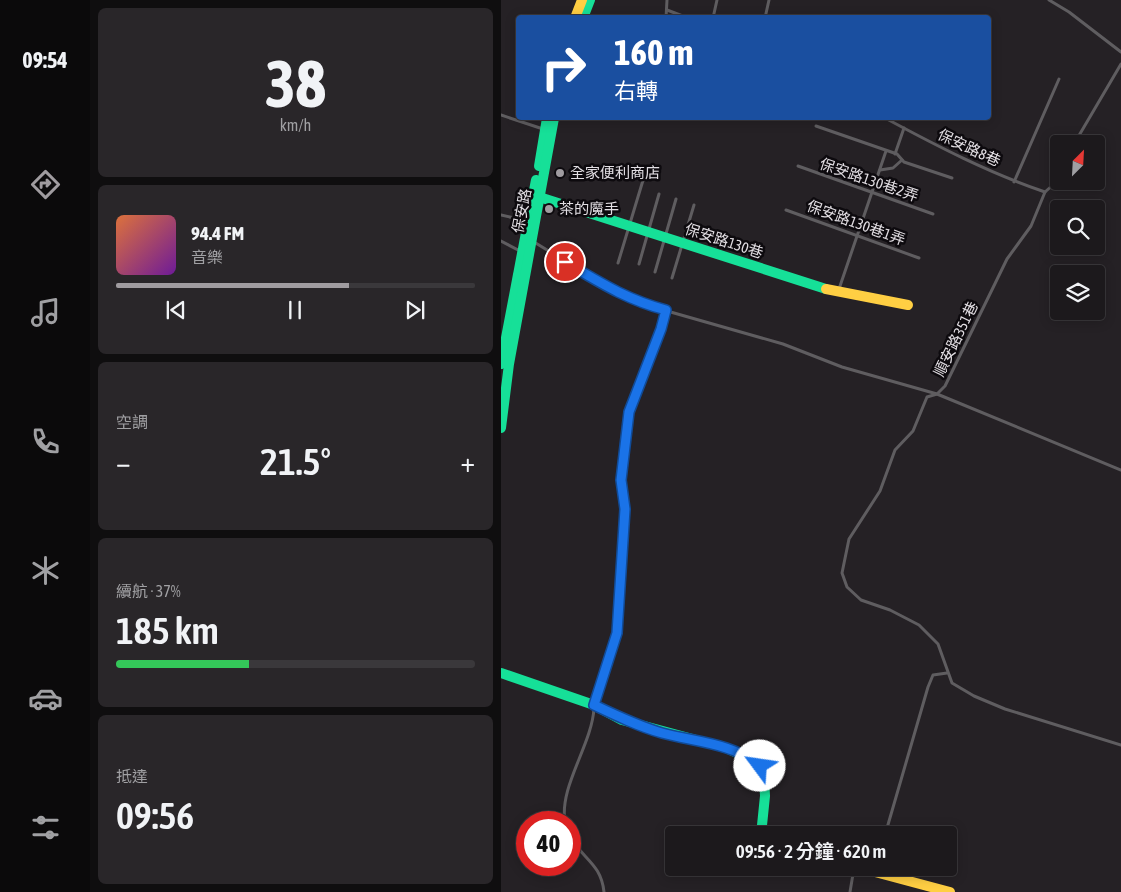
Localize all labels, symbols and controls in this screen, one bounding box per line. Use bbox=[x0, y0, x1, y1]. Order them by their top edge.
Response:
text: 160 m bbox=[614, 32, 693, 72]
icon: right bbox=[531, 35, 596, 100]
text: 38 bbox=[265, 46, 326, 121]
text: 09:54 bbox=[22, 47, 68, 73]
text: 右轉 bbox=[614, 78, 658, 104]
text: km/h bbox=[280, 116, 311, 134]
street label: 保安路8巷 bbox=[935, 126, 1003, 169]
north arrow bbox=[1050, 135, 1105, 190]
map controls bbox=[1050, 135, 1105, 320]
street label: 保安路130巷2弄 bbox=[818, 155, 921, 204]
place label: 全家便利商店 bbox=[570, 164, 660, 181]
icon: directions bbox=[28, 167, 63, 202]
marker: 全家便利商店 bbox=[554, 167, 566, 179]
street label: 保安路 bbox=[509, 187, 534, 235]
street label: 保安路130巷1弄 bbox=[805, 197, 908, 248]
place label: 茶的魔手 bbox=[559, 200, 619, 217]
button: search bbox=[1050, 200, 1105, 255]
marker: 茶的魔手 bbox=[543, 203, 555, 215]
street label: 保安路130巷 bbox=[683, 220, 765, 261]
text: 94.4 FM bbox=[191, 222, 244, 244]
pin bbox=[544, 241, 586, 283]
text: 音樂 bbox=[191, 248, 223, 266]
icon: arrive bbox=[551, 248, 579, 276]
button: layers bbox=[1050, 265, 1105, 320]
icon: music bbox=[28, 295, 63, 330]
icon: previous bbox=[162, 296, 190, 324]
icon: pause bbox=[281, 296, 309, 324]
icon: next bbox=[401, 296, 429, 324]
street label: 順安路351巷 bbox=[930, 299, 981, 379]
text: 空調 bbox=[116, 413, 148, 431]
icon: phone bbox=[28, 424, 63, 459]
text: 21.5° bbox=[260, 440, 331, 483]
text: − bbox=[116, 446, 131, 478]
text: + bbox=[460, 446, 475, 478]
icon: climate bbox=[28, 553, 63, 588]
text: 續航 · 37% bbox=[116, 582, 181, 600]
text: 185 km bbox=[116, 609, 219, 652]
icon: car bbox=[28, 681, 63, 716]
position arrow bbox=[733, 739, 785, 791]
text: 抵達 bbox=[116, 767, 148, 785]
text: 09:56 bbox=[116, 794, 194, 837]
icon: filters bbox=[28, 810, 63, 845]
speed limit sign: 40 bbox=[516, 811, 581, 876]
text: 09:56 · 2 分鐘 · 620 m bbox=[736, 840, 886, 862]

